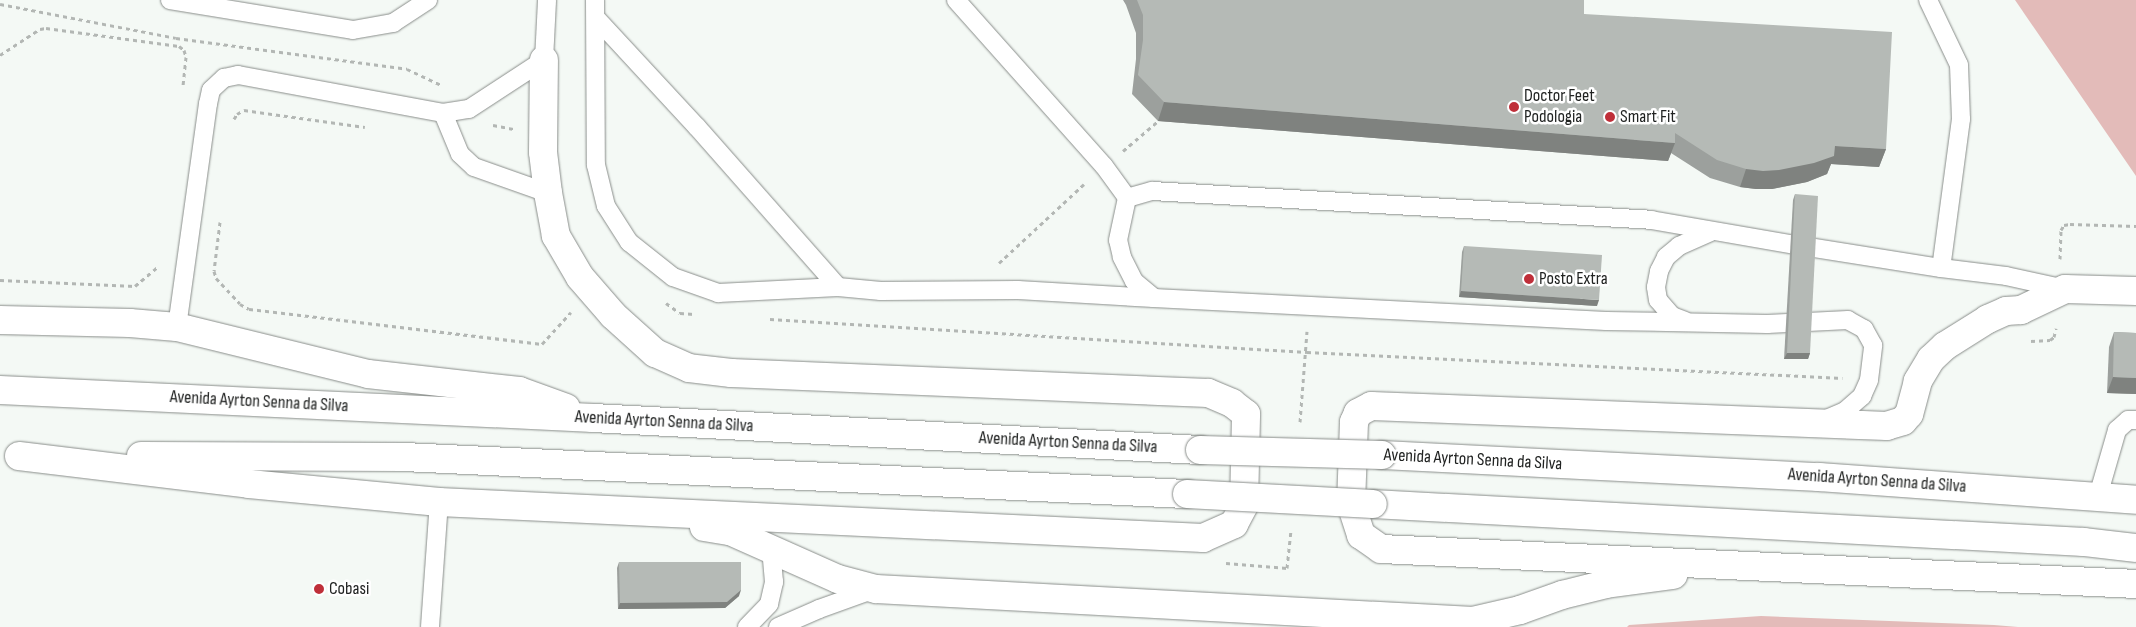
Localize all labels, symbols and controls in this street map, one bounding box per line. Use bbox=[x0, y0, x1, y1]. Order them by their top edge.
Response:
place label: Doctor Feet Podologia bbox=[1524, 86, 1595, 128]
marker: Doctor Feet Podologia bbox=[1508, 101, 1520, 113]
place label: Smart Fit bbox=[1620, 106, 1676, 128]
marker: Smart Fit bbox=[1604, 111, 1616, 123]
place label: Posto Extra bbox=[1539, 268, 1608, 290]
marker: Posto Extra bbox=[1523, 273, 1535, 285]
street label: Avenida Ayrton Senna da Silva bbox=[169, 387, 349, 417]
street label: Avenida Ayrton Senna da Silva bbox=[574, 407, 754, 437]
street label: Avenida Ayrton Senna da Silva bbox=[978, 428, 1158, 458]
street label: Avenida Ayrton Senna da Silva bbox=[1383, 445, 1563, 475]
street label: Avenida Ayrton Senna da Silva bbox=[1787, 464, 1967, 498]
place label: Cobasi bbox=[329, 578, 369, 600]
marker: Cobasi bbox=[313, 583, 325, 595]

